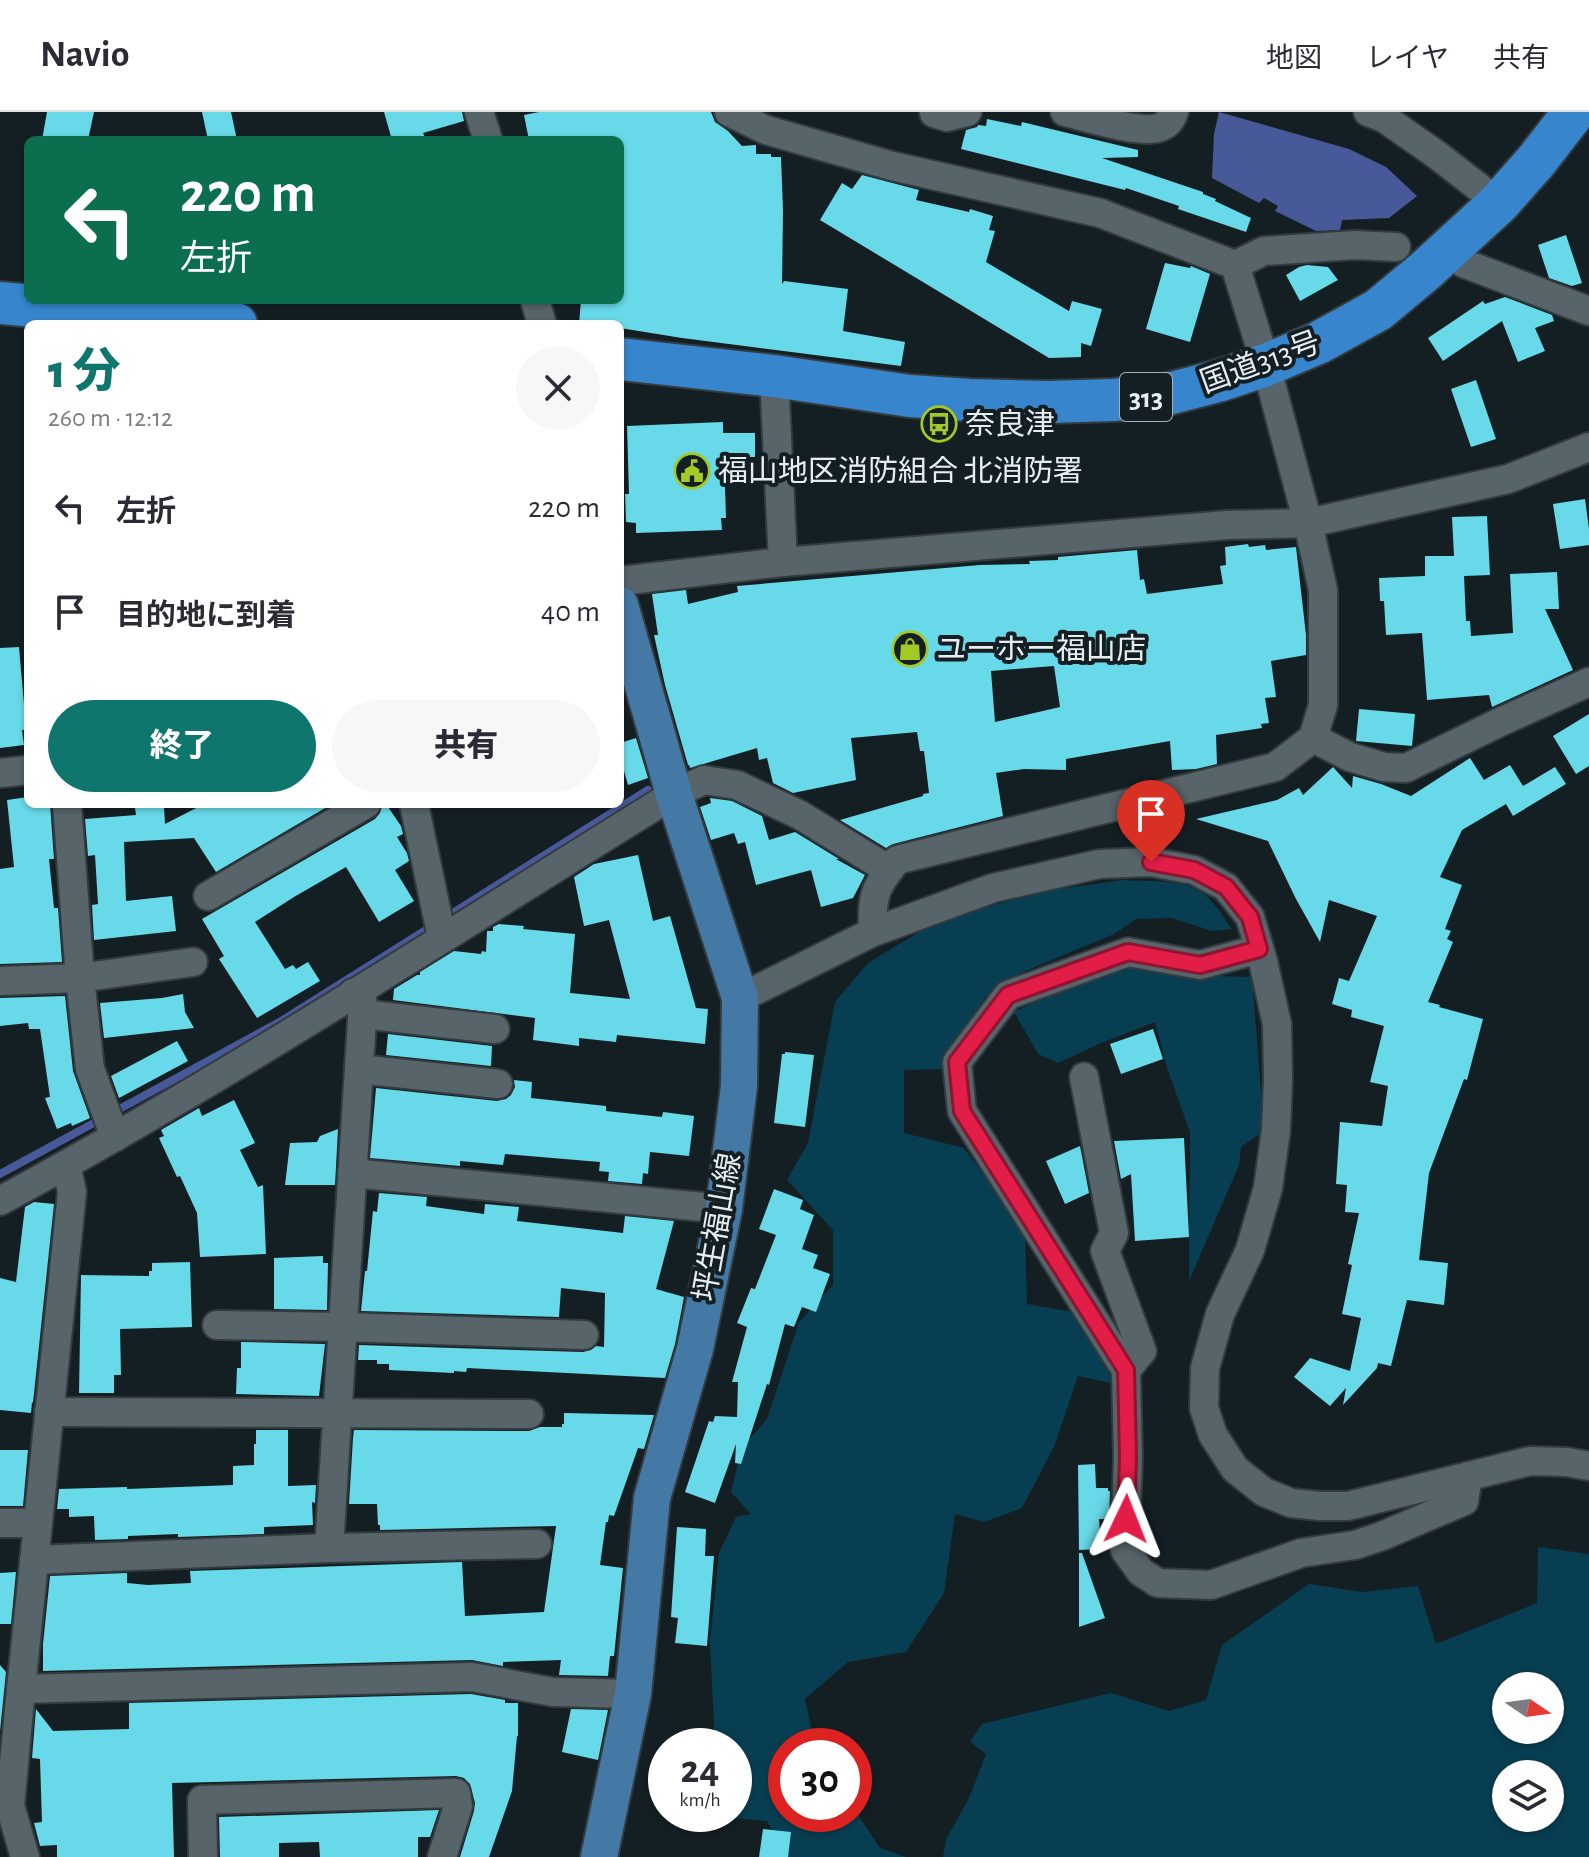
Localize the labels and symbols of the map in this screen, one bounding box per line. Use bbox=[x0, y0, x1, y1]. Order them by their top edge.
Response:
street label: 国道313号 bbox=[1196, 327, 1324, 398]
road number: 313 bbox=[1120, 373, 1172, 421]
bus stop icon: 奈良津 bbox=[920, 405, 958, 443]
place label: 奈良津 bbox=[965, 408, 1055, 440]
public building icon: 福山地区消防組合 北消防署 bbox=[673, 452, 711, 490]
place label: 福山地区消防組合 北消防署 bbox=[718, 455, 1083, 487]
shop icon: ユーホー福山店 bbox=[891, 630, 929, 668]
place label: ユーホー福山店 bbox=[936, 633, 1146, 665]
pin bbox=[1117, 780, 1185, 862]
street label: 坪生福山線 bbox=[688, 1150, 746, 1304]
position arrow bbox=[1084, 1477, 1168, 1561]
north arrow bbox=[1492, 1672, 1564, 1744]
speed limit sign: 30 bbox=[768, 1728, 872, 1832]

